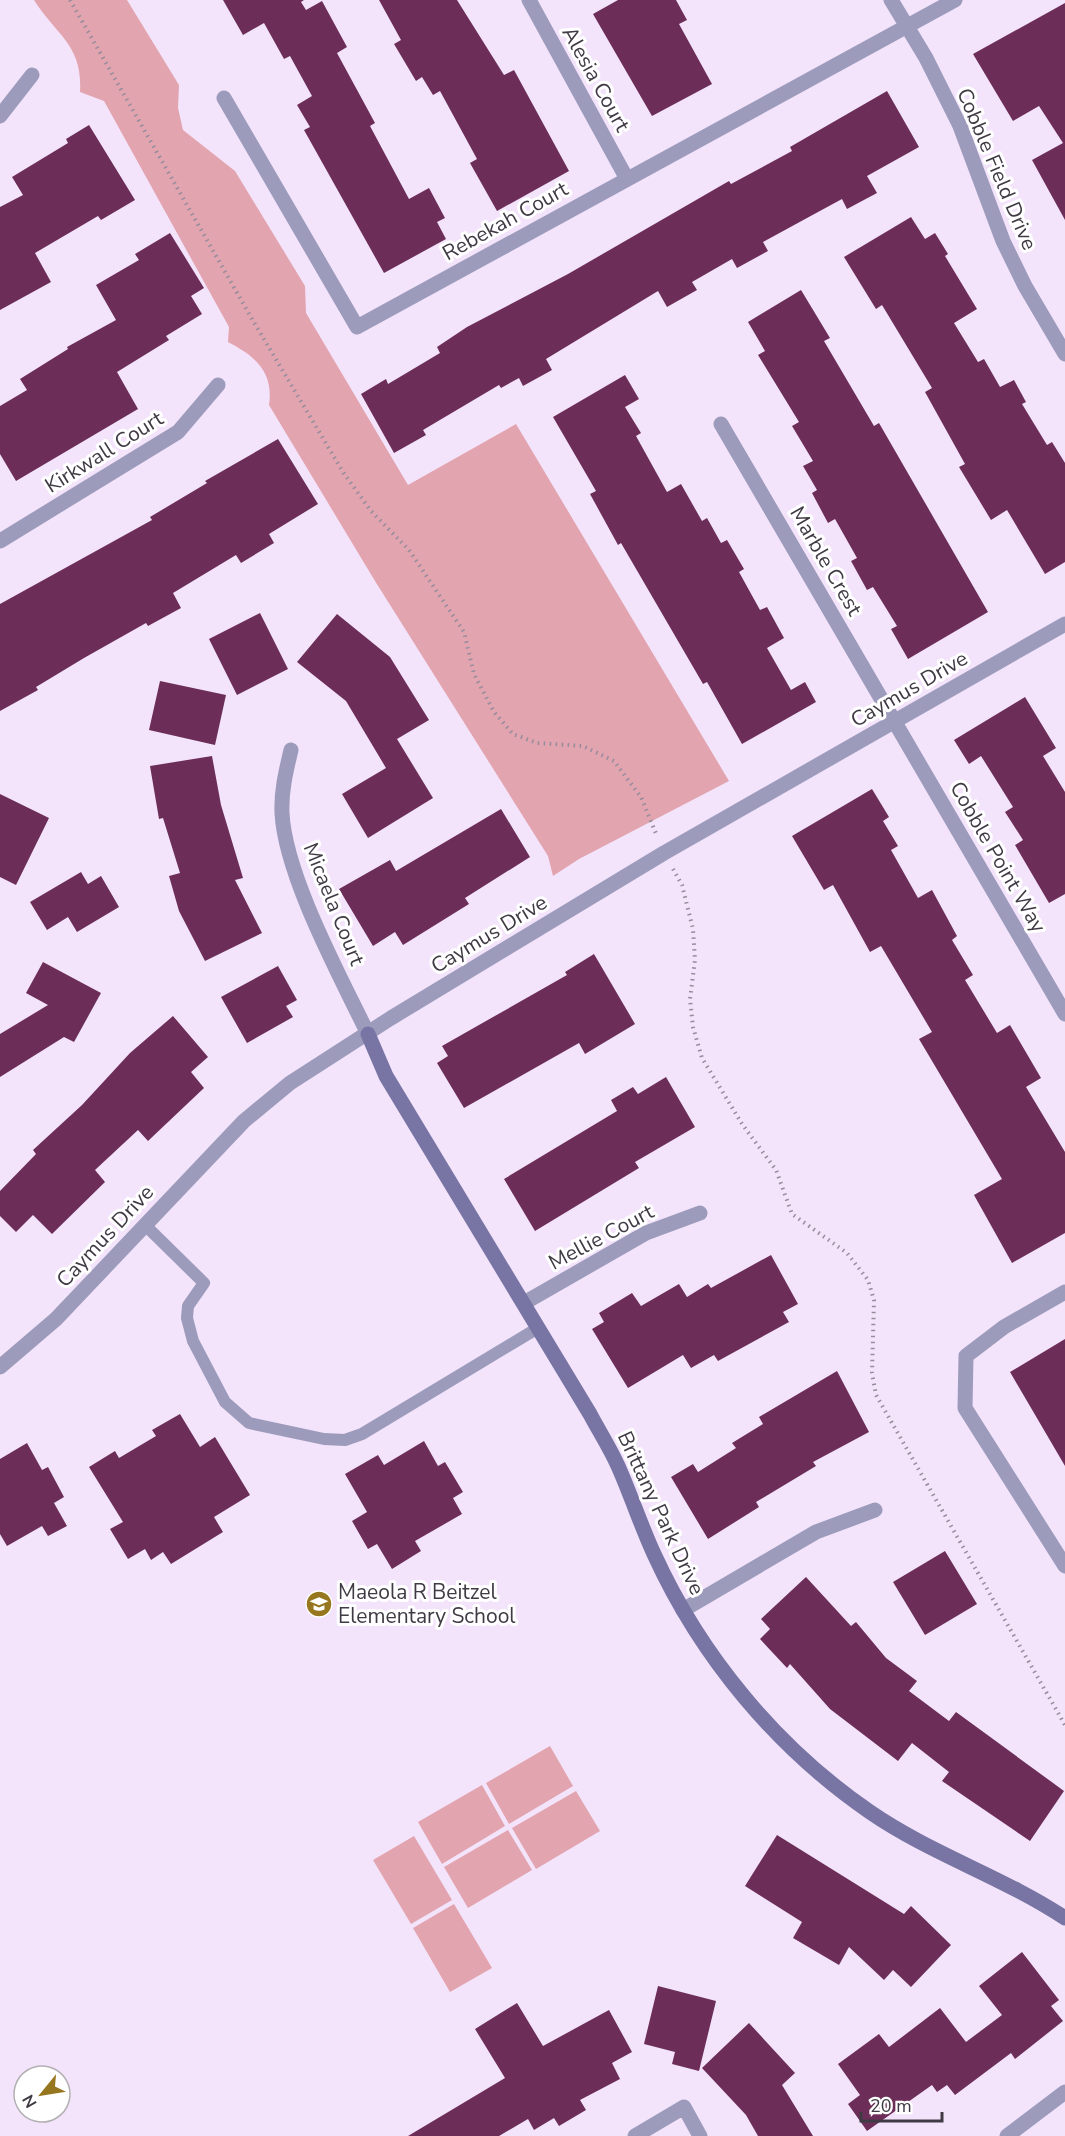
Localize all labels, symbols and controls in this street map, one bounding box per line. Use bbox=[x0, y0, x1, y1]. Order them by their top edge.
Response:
street label: Alesia Court bbox=[556, 21, 637, 137]
street label: Cobble Field Drive bbox=[950, 84, 1044, 254]
street label: Rebekah Court bbox=[437, 175, 573, 267]
street label: Kirkwall Court bbox=[40, 404, 169, 499]
street label: Marble Crest bbox=[783, 501, 869, 621]
street label: Caymus Drive bbox=[845, 644, 973, 734]
street label: Cobble Point Way bbox=[943, 776, 1053, 938]
street label: Micaela Court bbox=[297, 839, 372, 970]
street label: Caymus Drive bbox=[426, 888, 552, 980]
street label: Caymus Drive bbox=[50, 1179, 160, 1293]
street label: Mellie Court bbox=[544, 1197, 659, 1276]
street label: Brittany Park Drive bbox=[611, 1427, 711, 1599]
place label: Maeola R Beitzel Elementary School bbox=[338, 1578, 516, 1630]
school or university icon: Maeola R Beitzel Elementary School bbox=[304, 1589, 334, 1619]
north arrow bbox=[12, 2064, 72, 2124]
scale bar bbox=[861, 2085, 942, 2123]
text: N bbox=[17, 2090, 42, 2112]
text: 20 m bbox=[870, 2094, 912, 2118]

